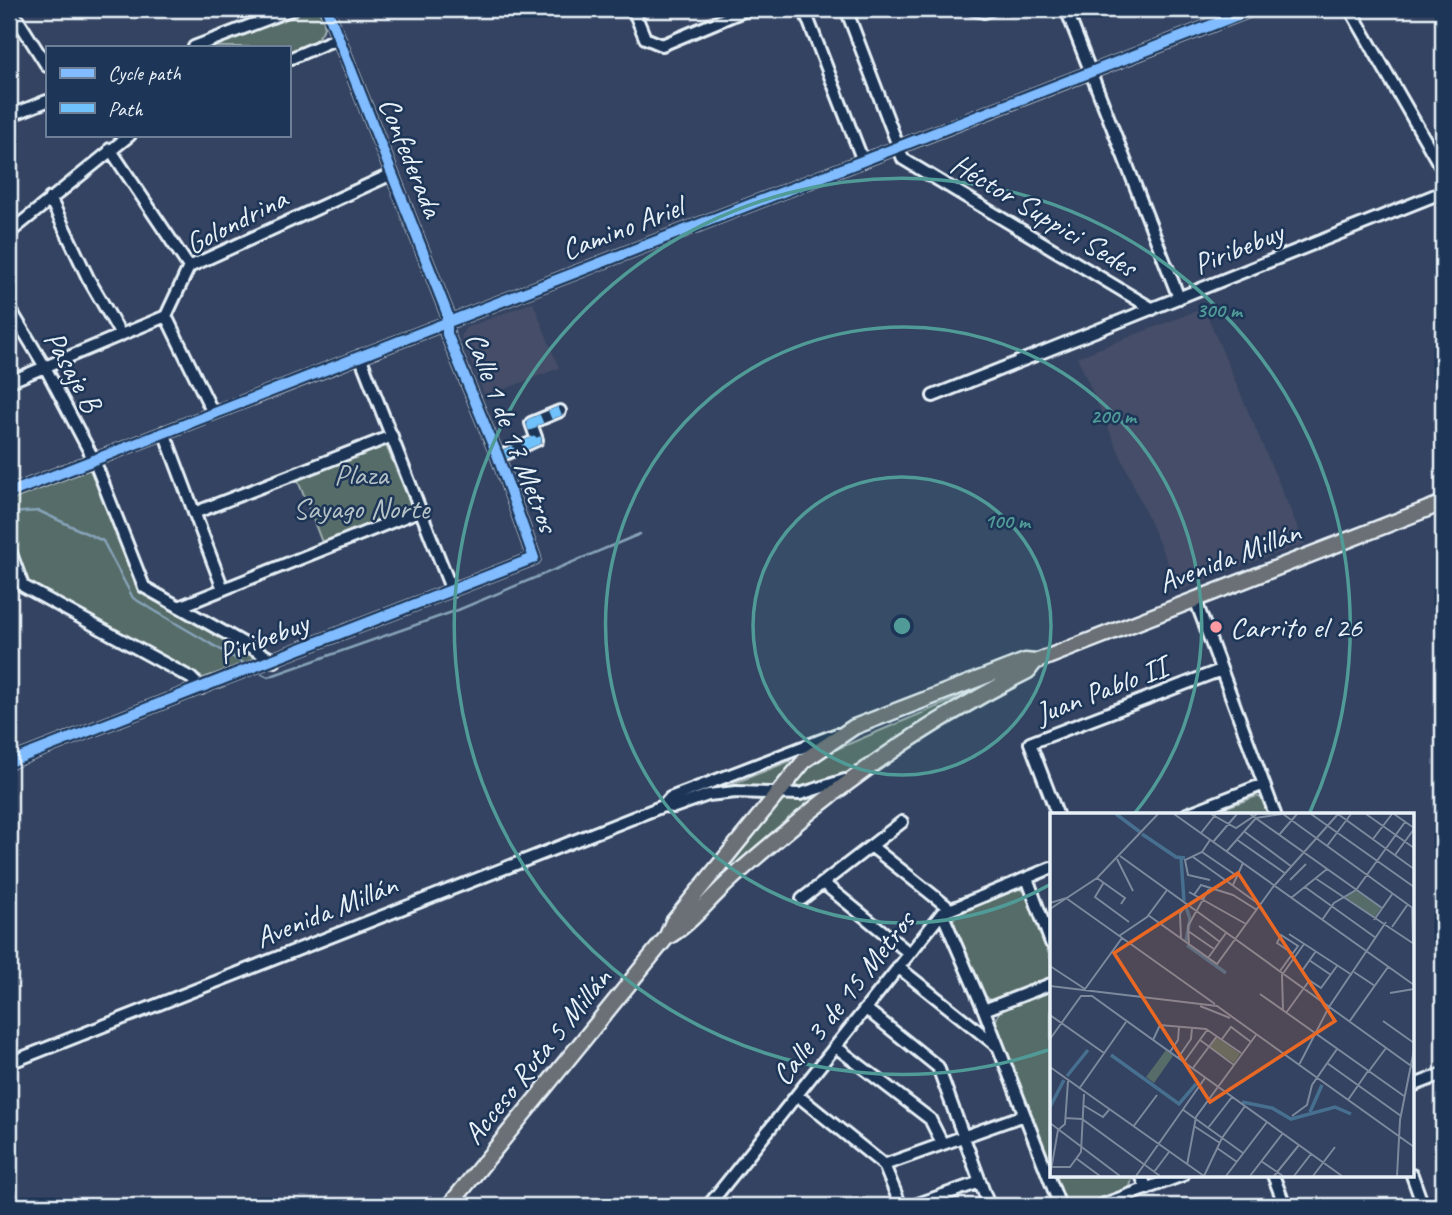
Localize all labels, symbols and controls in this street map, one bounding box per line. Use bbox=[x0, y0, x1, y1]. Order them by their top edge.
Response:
legend bbox=[46, 46, 290, 136]
text: Cycle path bbox=[108, 60, 181, 86]
street label: Confederada bbox=[370, 92, 453, 224]
text: Path bbox=[108, 96, 144, 122]
street label: Héctor Suppici Sedes bbox=[944, 145, 1146, 287]
street label: Golondrina bbox=[179, 178, 295, 263]
street label: Camino Ariel bbox=[556, 186, 693, 269]
street label: Piribebuy bbox=[1188, 212, 1291, 283]
text: 300 m bbox=[1196, 297, 1244, 323]
street label: Pasaje B bbox=[35, 324, 112, 420]
street label: Calle 1 de 17 Metros bbox=[456, 327, 569, 540]
text: 200 m bbox=[1090, 403, 1138, 429]
park label: Plaza Sayago Norte bbox=[293, 455, 432, 527]
text: 100 m bbox=[984, 508, 1032, 534]
street label: Avenida Millán bbox=[1152, 512, 1307, 601]
street label: Piribebuy bbox=[213, 603, 316, 672]
place label: Carrito el 26 bbox=[1230, 608, 1363, 646]
centre of rings bbox=[890, 614, 914, 638]
marker: Carrito el 26 bbox=[1208, 619, 1224, 635]
street label: Juan Pablo II bbox=[1028, 645, 1178, 733]
inset map bbox=[1050, 813, 1414, 1176]
street label: Avenida Millán bbox=[250, 865, 404, 957]
street label: Calle 3 de 15 Metros bbox=[763, 901, 925, 1093]
street label: Acceso Ruta 5 Millán bbox=[454, 959, 621, 1152]

